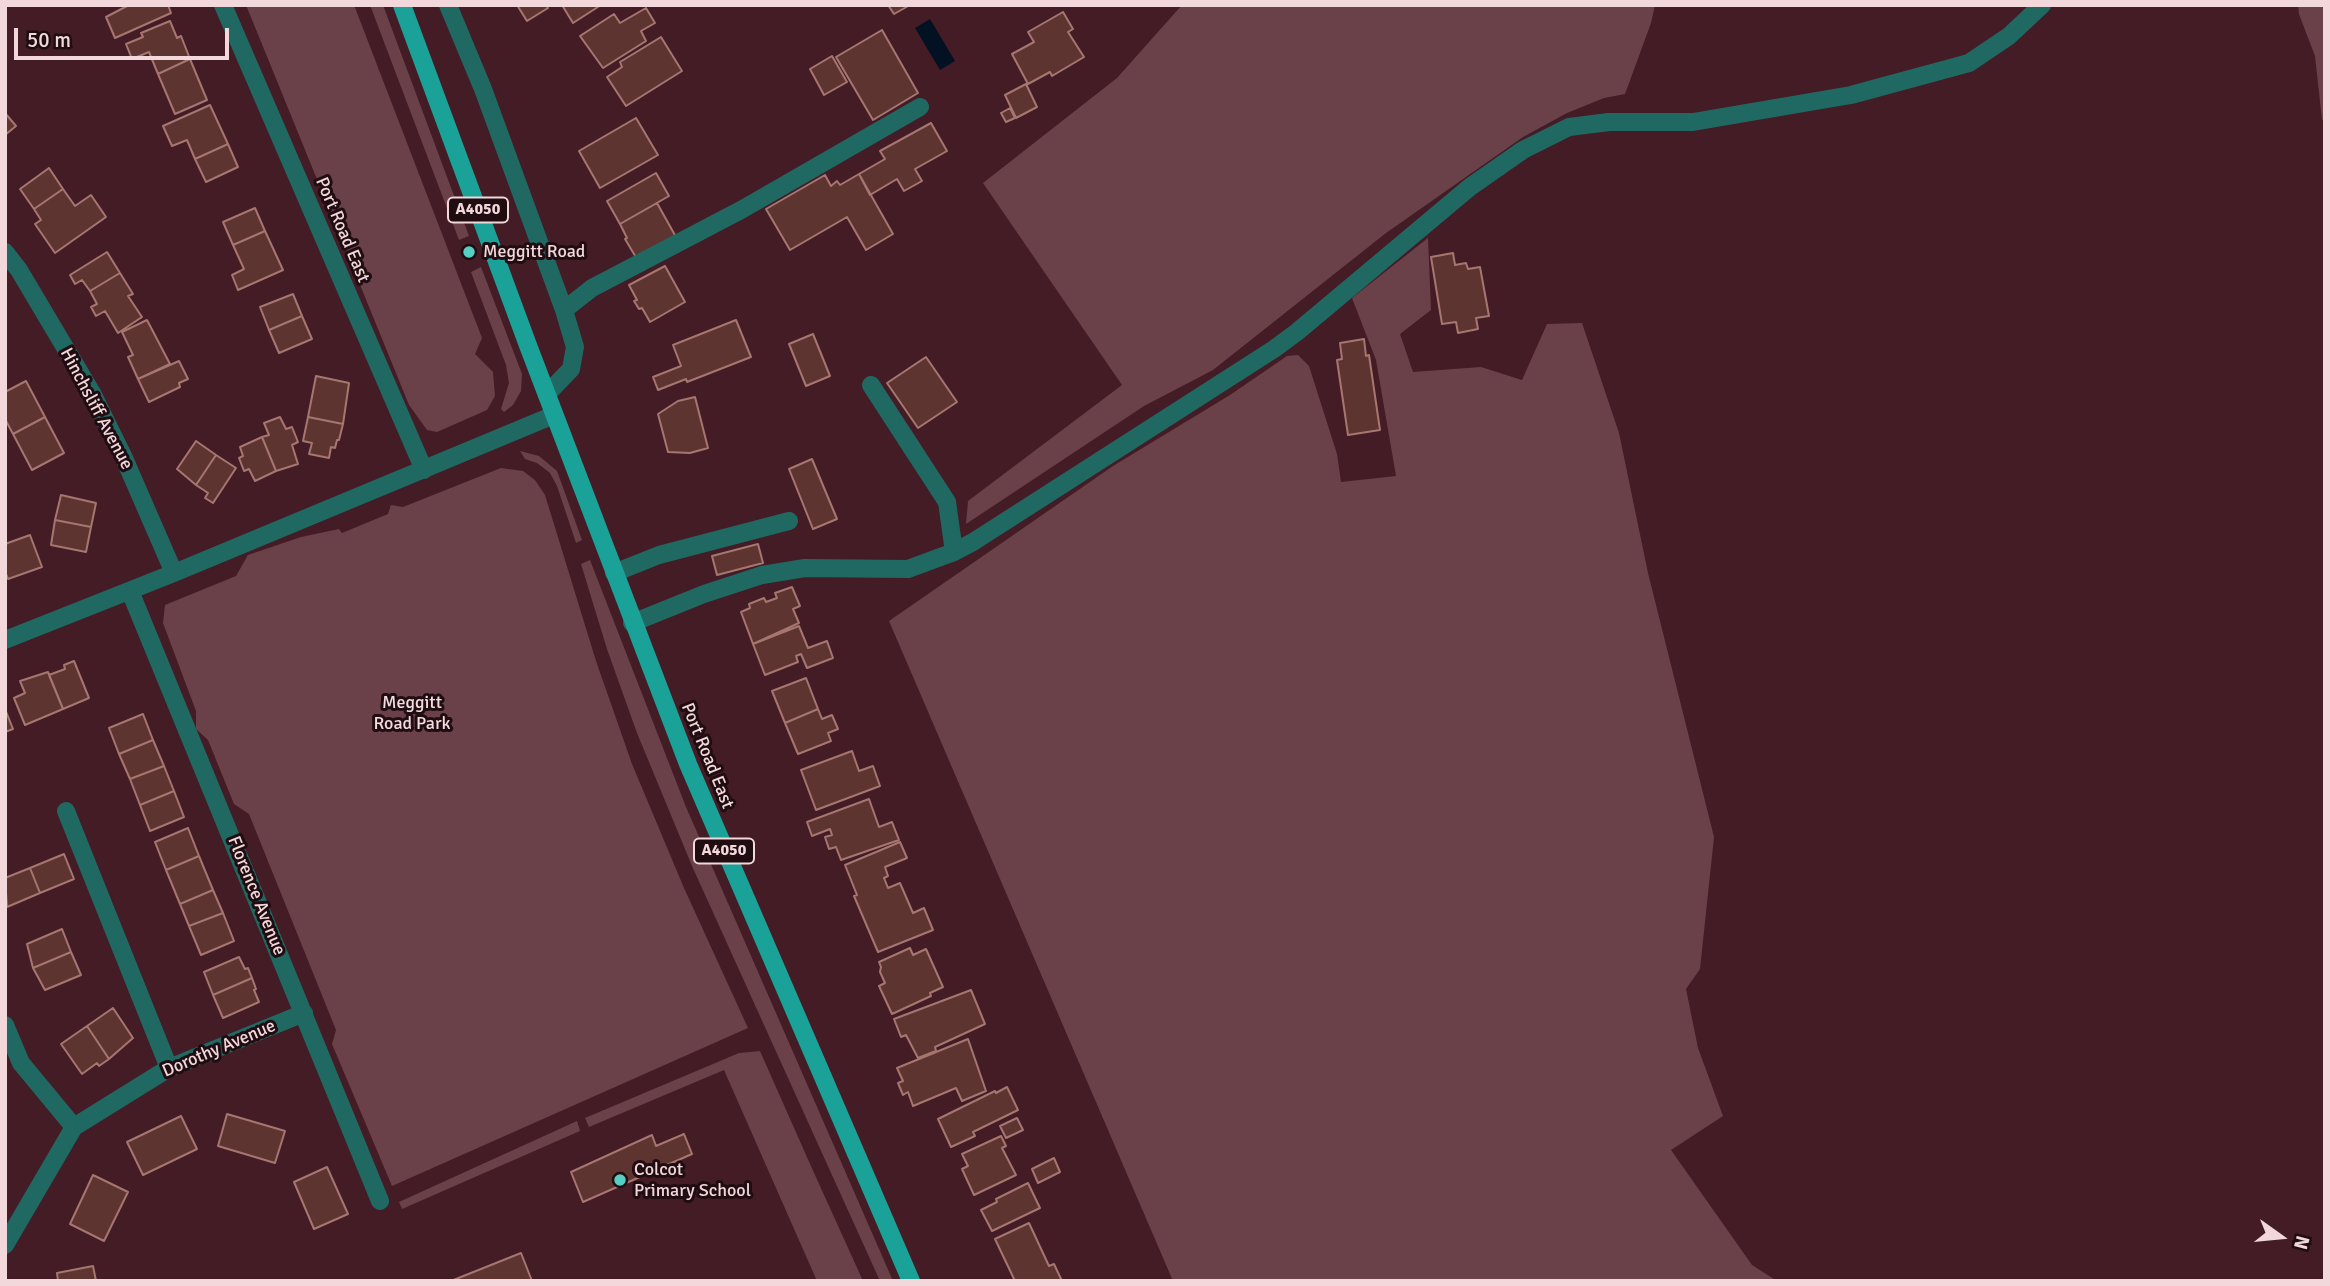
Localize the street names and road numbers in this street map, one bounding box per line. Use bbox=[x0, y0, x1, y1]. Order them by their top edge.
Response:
street label: Port Road East bbox=[310, 174, 374, 286]
road number: A4050 bbox=[448, 198, 508, 222]
street label: Hinchsliff Avenue bbox=[55, 344, 137, 474]
street label: Port Road East bbox=[676, 700, 738, 812]
street label: Florence Avenue bbox=[222, 833, 290, 959]
road number: A4050 bbox=[694, 838, 754, 864]
street label: Dorothy Avenue bbox=[159, 1015, 279, 1083]

